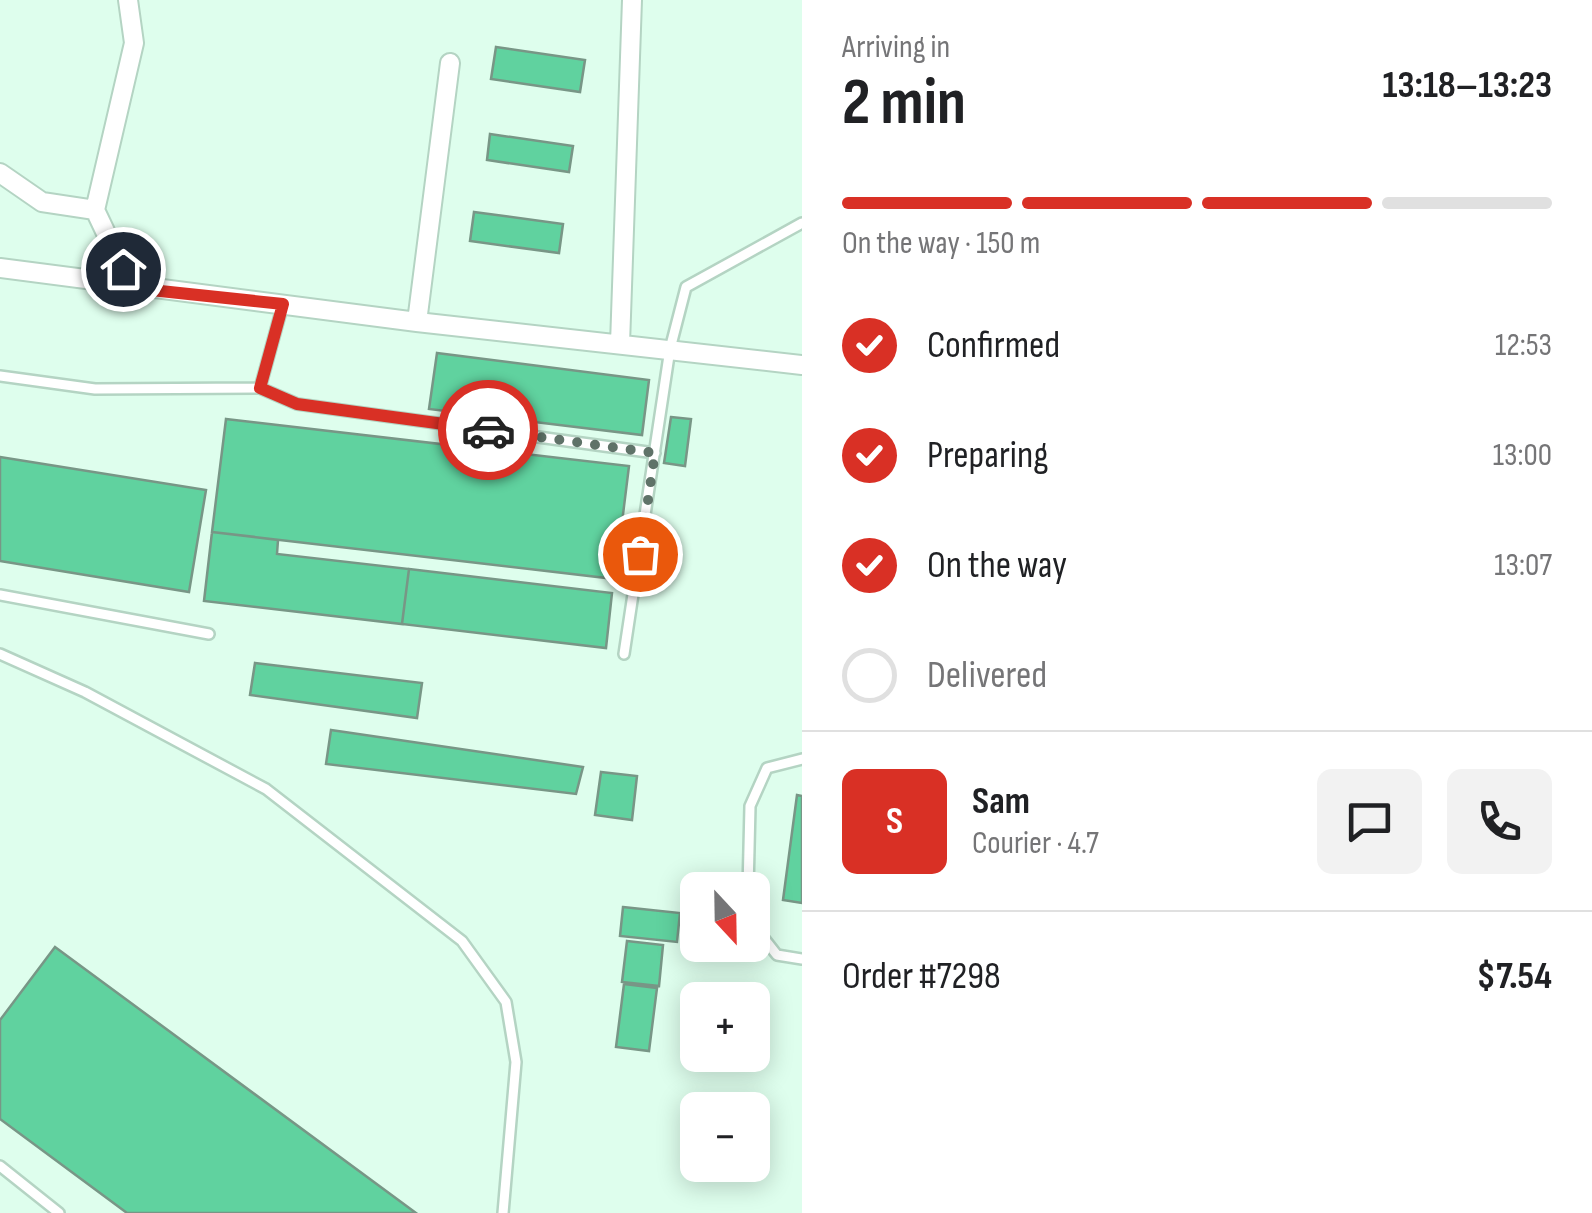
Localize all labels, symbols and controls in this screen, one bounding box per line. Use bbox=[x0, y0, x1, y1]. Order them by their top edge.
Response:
text: Arriving in bbox=[842, 28, 950, 67]
text: 13:18–13:23 bbox=[1383, 63, 1552, 108]
text: 2 min bbox=[842, 65, 966, 143]
text: On the way · 150 m bbox=[842, 224, 1040, 263]
pin bbox=[81, 227, 166, 312]
icon: home bbox=[96, 242, 151, 297]
icon: check bbox=[842, 318, 897, 373]
text: Confirmed bbox=[927, 323, 1060, 368]
text: 12:53 bbox=[1495, 326, 1552, 365]
courier bbox=[438, 380, 538, 480]
icon: car bbox=[461, 403, 516, 458]
icon: check bbox=[842, 428, 897, 483]
text: Preparing bbox=[927, 433, 1048, 478]
text: 13:00 bbox=[1493, 436, 1552, 475]
pin bbox=[598, 512, 683, 597]
icon: bag bbox=[613, 527, 668, 582]
icon: check bbox=[842, 538, 897, 593]
text: On the way bbox=[927, 543, 1067, 588]
text: 13:07 bbox=[1494, 546, 1552, 585]
text: Delivered bbox=[927, 653, 1047, 698]
button: chat bbox=[1317, 769, 1422, 874]
button: phone bbox=[1447, 769, 1552, 874]
text: Sam bbox=[972, 779, 1030, 824]
text: S bbox=[886, 799, 903, 844]
text: Courier · 4.7 bbox=[972, 824, 1099, 863]
north arrow bbox=[680, 872, 770, 962]
map controls bbox=[680, 872, 770, 1182]
text: Order #7298 bbox=[842, 954, 1001, 999]
text: $7.54 bbox=[1476, 954, 1552, 999]
button: + bbox=[680, 982, 770, 1072]
button: − bbox=[680, 1092, 770, 1182]

